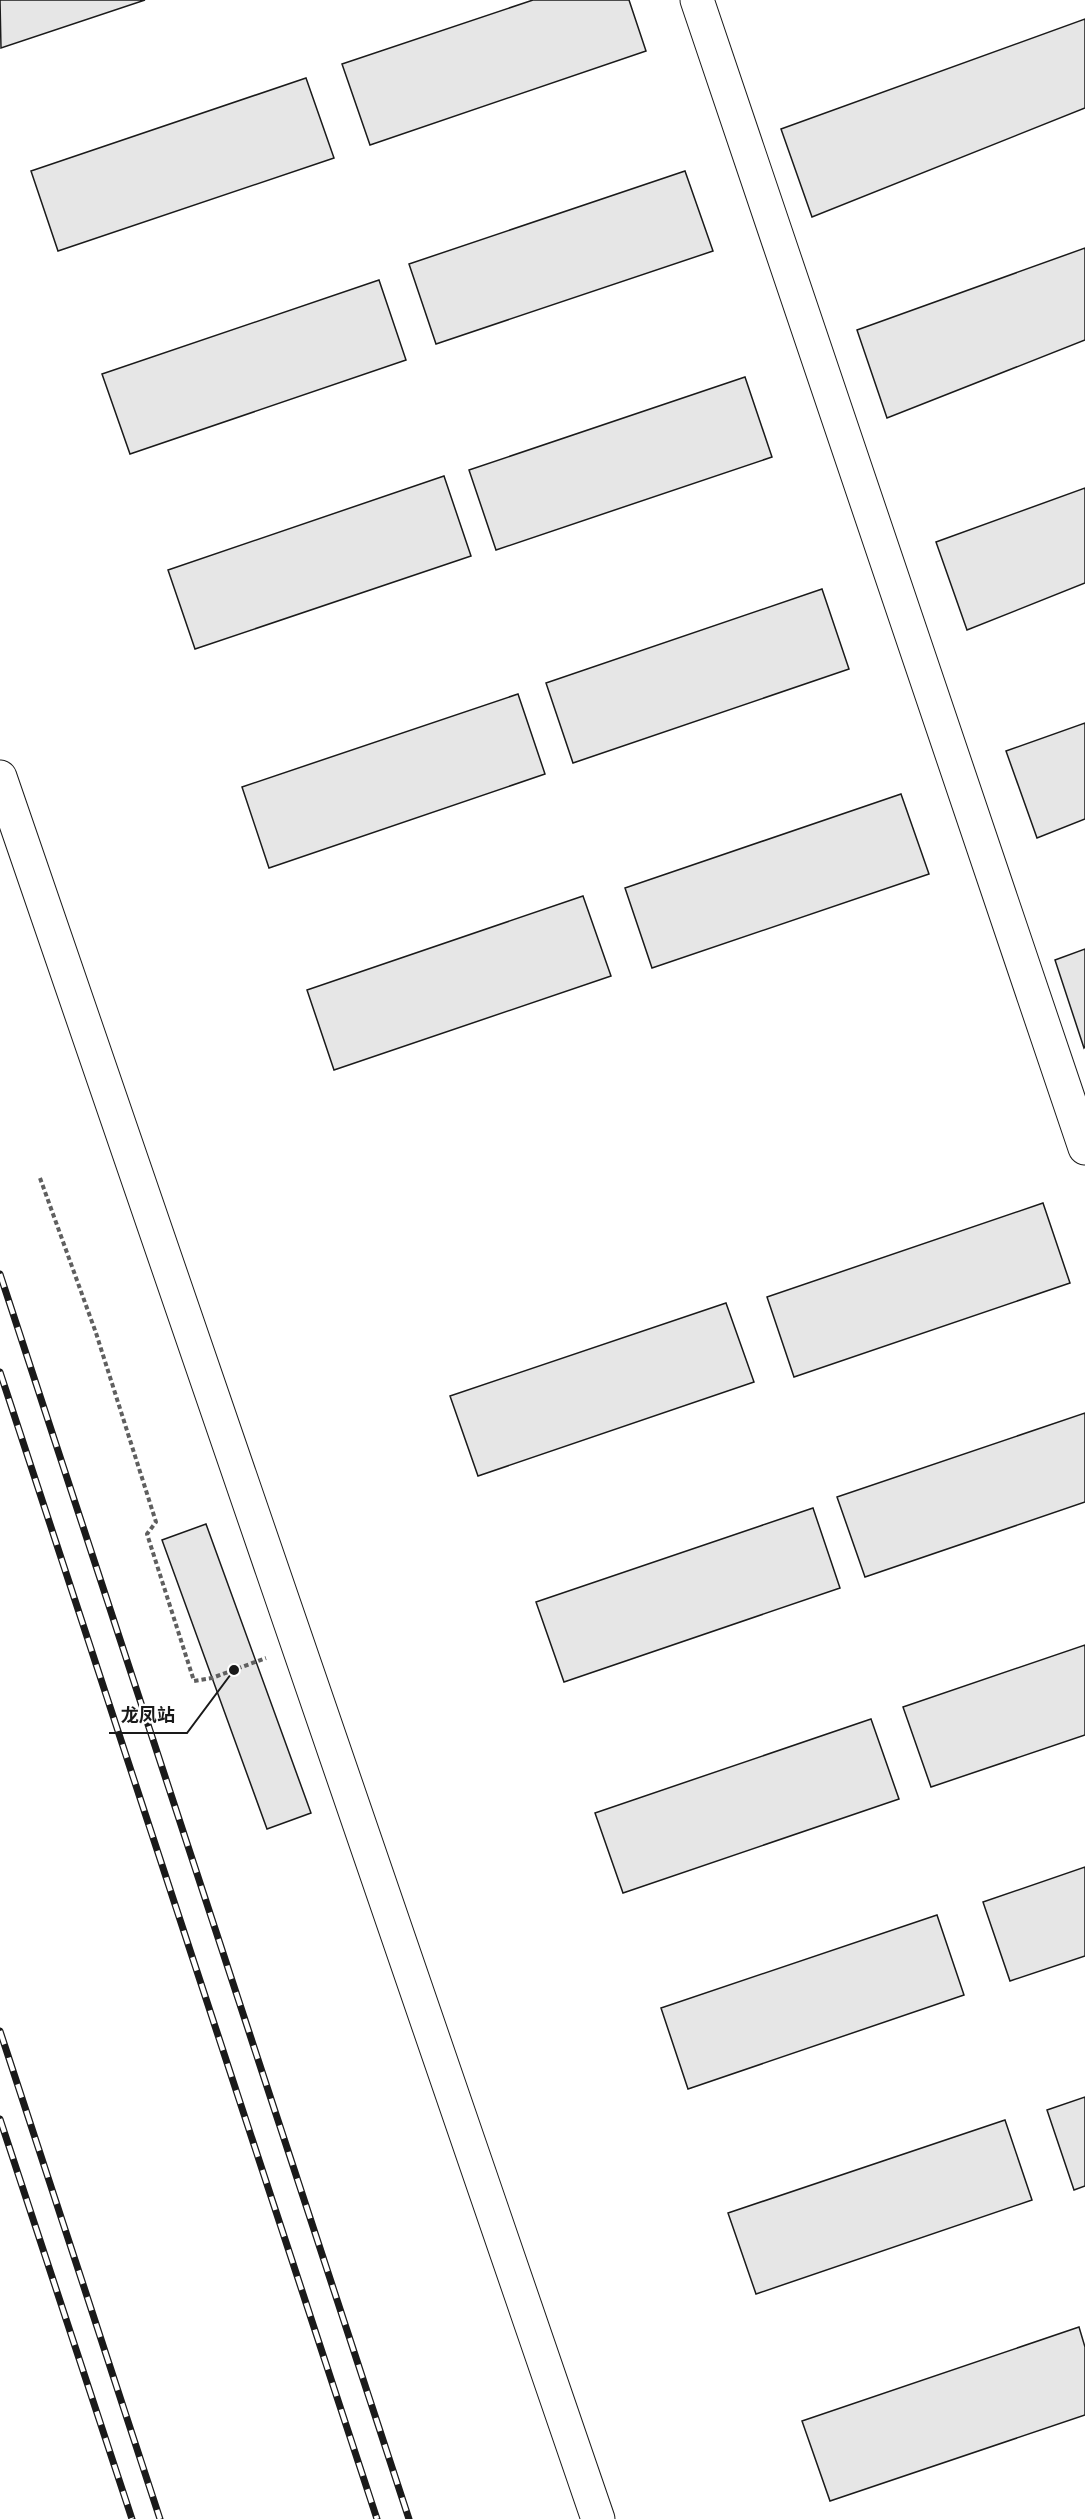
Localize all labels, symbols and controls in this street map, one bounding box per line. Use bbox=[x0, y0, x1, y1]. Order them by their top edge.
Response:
callout: 龙凤站 bbox=[109, 1697, 187, 1733]
text: 龙凤站 bbox=[121, 1705, 175, 1725]

